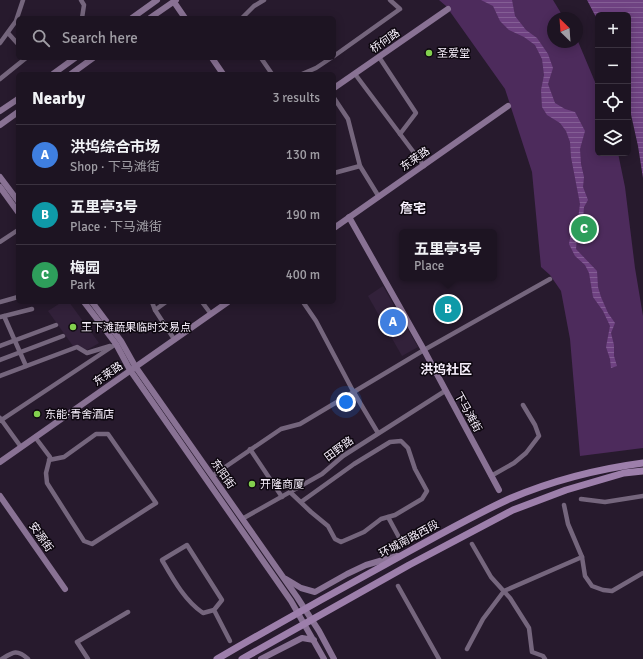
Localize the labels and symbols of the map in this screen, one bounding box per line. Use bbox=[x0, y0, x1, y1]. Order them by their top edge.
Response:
north arrow bbox=[547, 12, 583, 48]
street label: 桥何路 bbox=[368, 26, 402, 56]
place label: 圣爱堂 bbox=[437, 47, 470, 60]
marker: 圣爱堂 bbox=[424, 48, 434, 58]
street label: 东莱路 bbox=[398, 144, 432, 174]
district label: 詹宅 bbox=[400, 201, 426, 217]
pin: C bbox=[571, 214, 597, 244]
pin: B bbox=[435, 294, 461, 324]
pin: A bbox=[380, 307, 406, 337]
place label: 王下滩蔬果临时交易点 bbox=[81, 321, 191, 334]
marker: 王下滩蔬果临时交易点 bbox=[68, 322, 78, 332]
street label: 东莱路 bbox=[91, 359, 125, 389]
district label: 洪坞社区 bbox=[420, 362, 472, 378]
street label: 下马滩街 bbox=[452, 390, 484, 434]
your location bbox=[336, 392, 356, 412]
place label: 东能·青舍酒店 bbox=[45, 408, 114, 421]
marker: 东能·青舍酒店 bbox=[32, 409, 42, 419]
street label: 田野路 bbox=[322, 434, 356, 464]
street label: 东阳街 bbox=[208, 457, 238, 491]
place label: 开隆商厦 bbox=[260, 478, 304, 491]
marker: 开隆商厦 bbox=[247, 479, 257, 489]
street label: 环城南路西段 bbox=[377, 518, 441, 560]
street label: 安源街 bbox=[26, 520, 56, 554]

